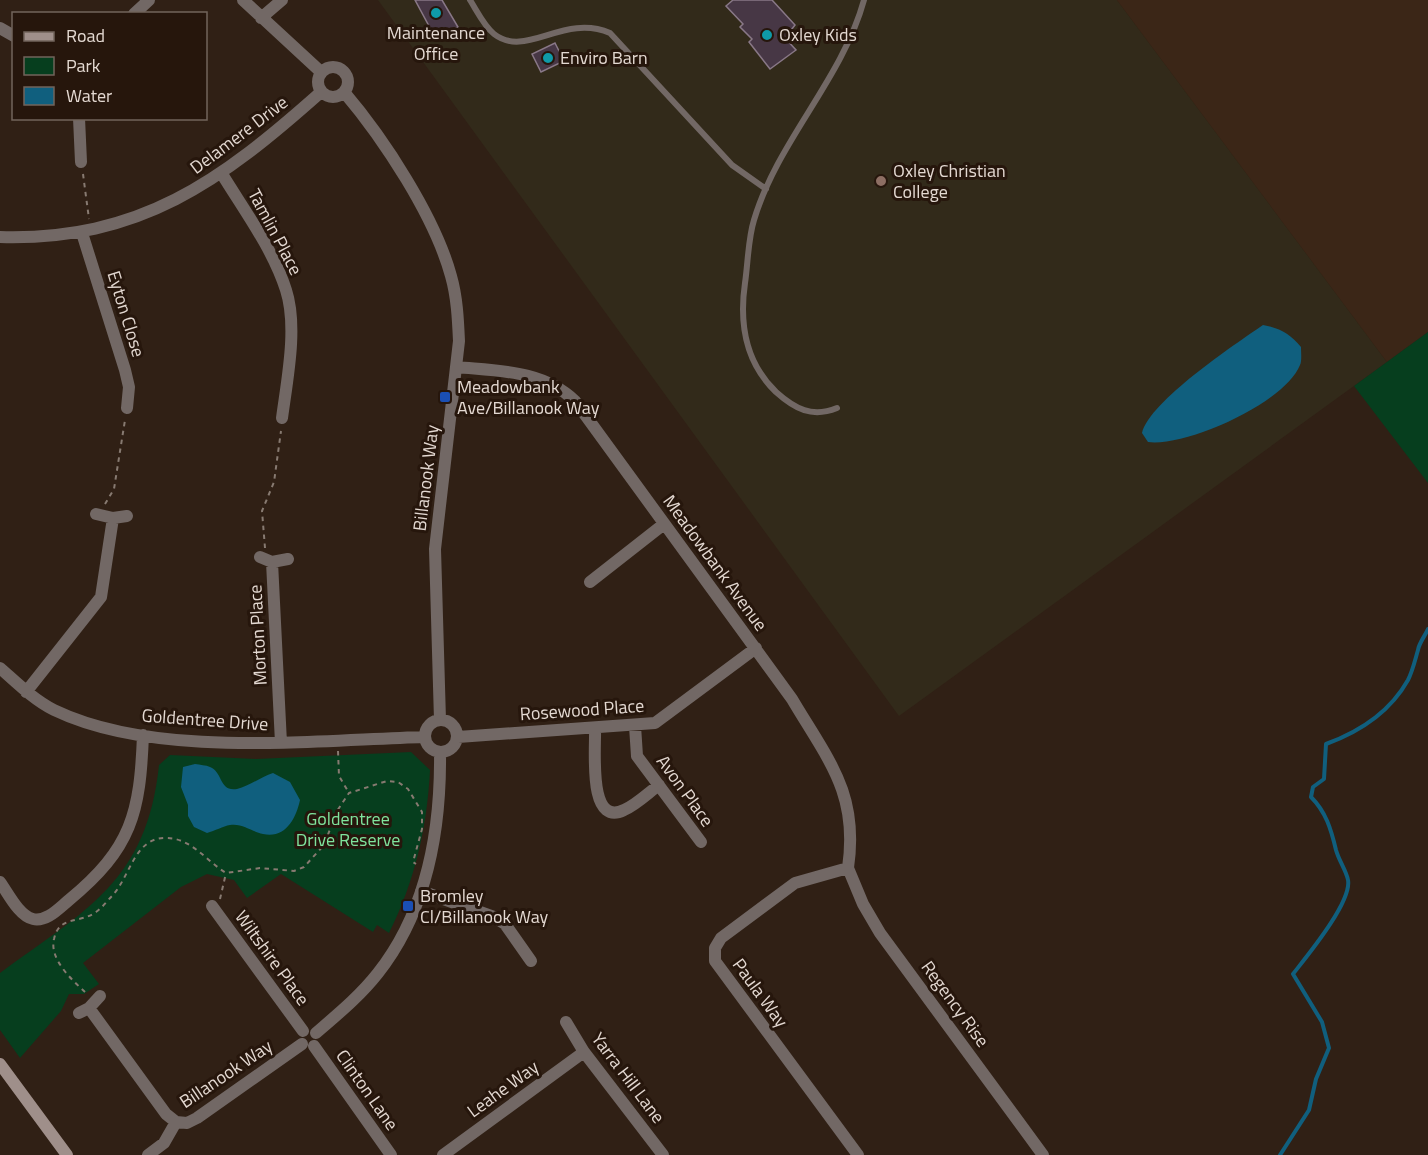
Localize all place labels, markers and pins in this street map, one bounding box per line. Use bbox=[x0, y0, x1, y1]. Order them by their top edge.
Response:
marker: Maintenance Office bbox=[429, 6, 443, 20]
place label: Maintenance Office bbox=[387, 19, 485, 67]
place label: Oxley Kids bbox=[779, 21, 857, 48]
marker: Oxley Kids bbox=[760, 28, 774, 42]
place label: Enviro Barn bbox=[560, 44, 648, 71]
marker: Enviro Barn bbox=[541, 51, 555, 65]
place label: Oxley Christian College bbox=[893, 157, 1006, 205]
marker: Oxley Christian College bbox=[874, 174, 888, 188]
place label: Meadowbank Ave/Billanook Way bbox=[457, 373, 600, 421]
marker: Meadowbank Ave/Billanook Way bbox=[438, 390, 452, 404]
place label: Bromley Cl/Billanook Way bbox=[420, 882, 549, 930]
marker: Bromley Cl/Billanook Way bbox=[401, 899, 415, 913]

